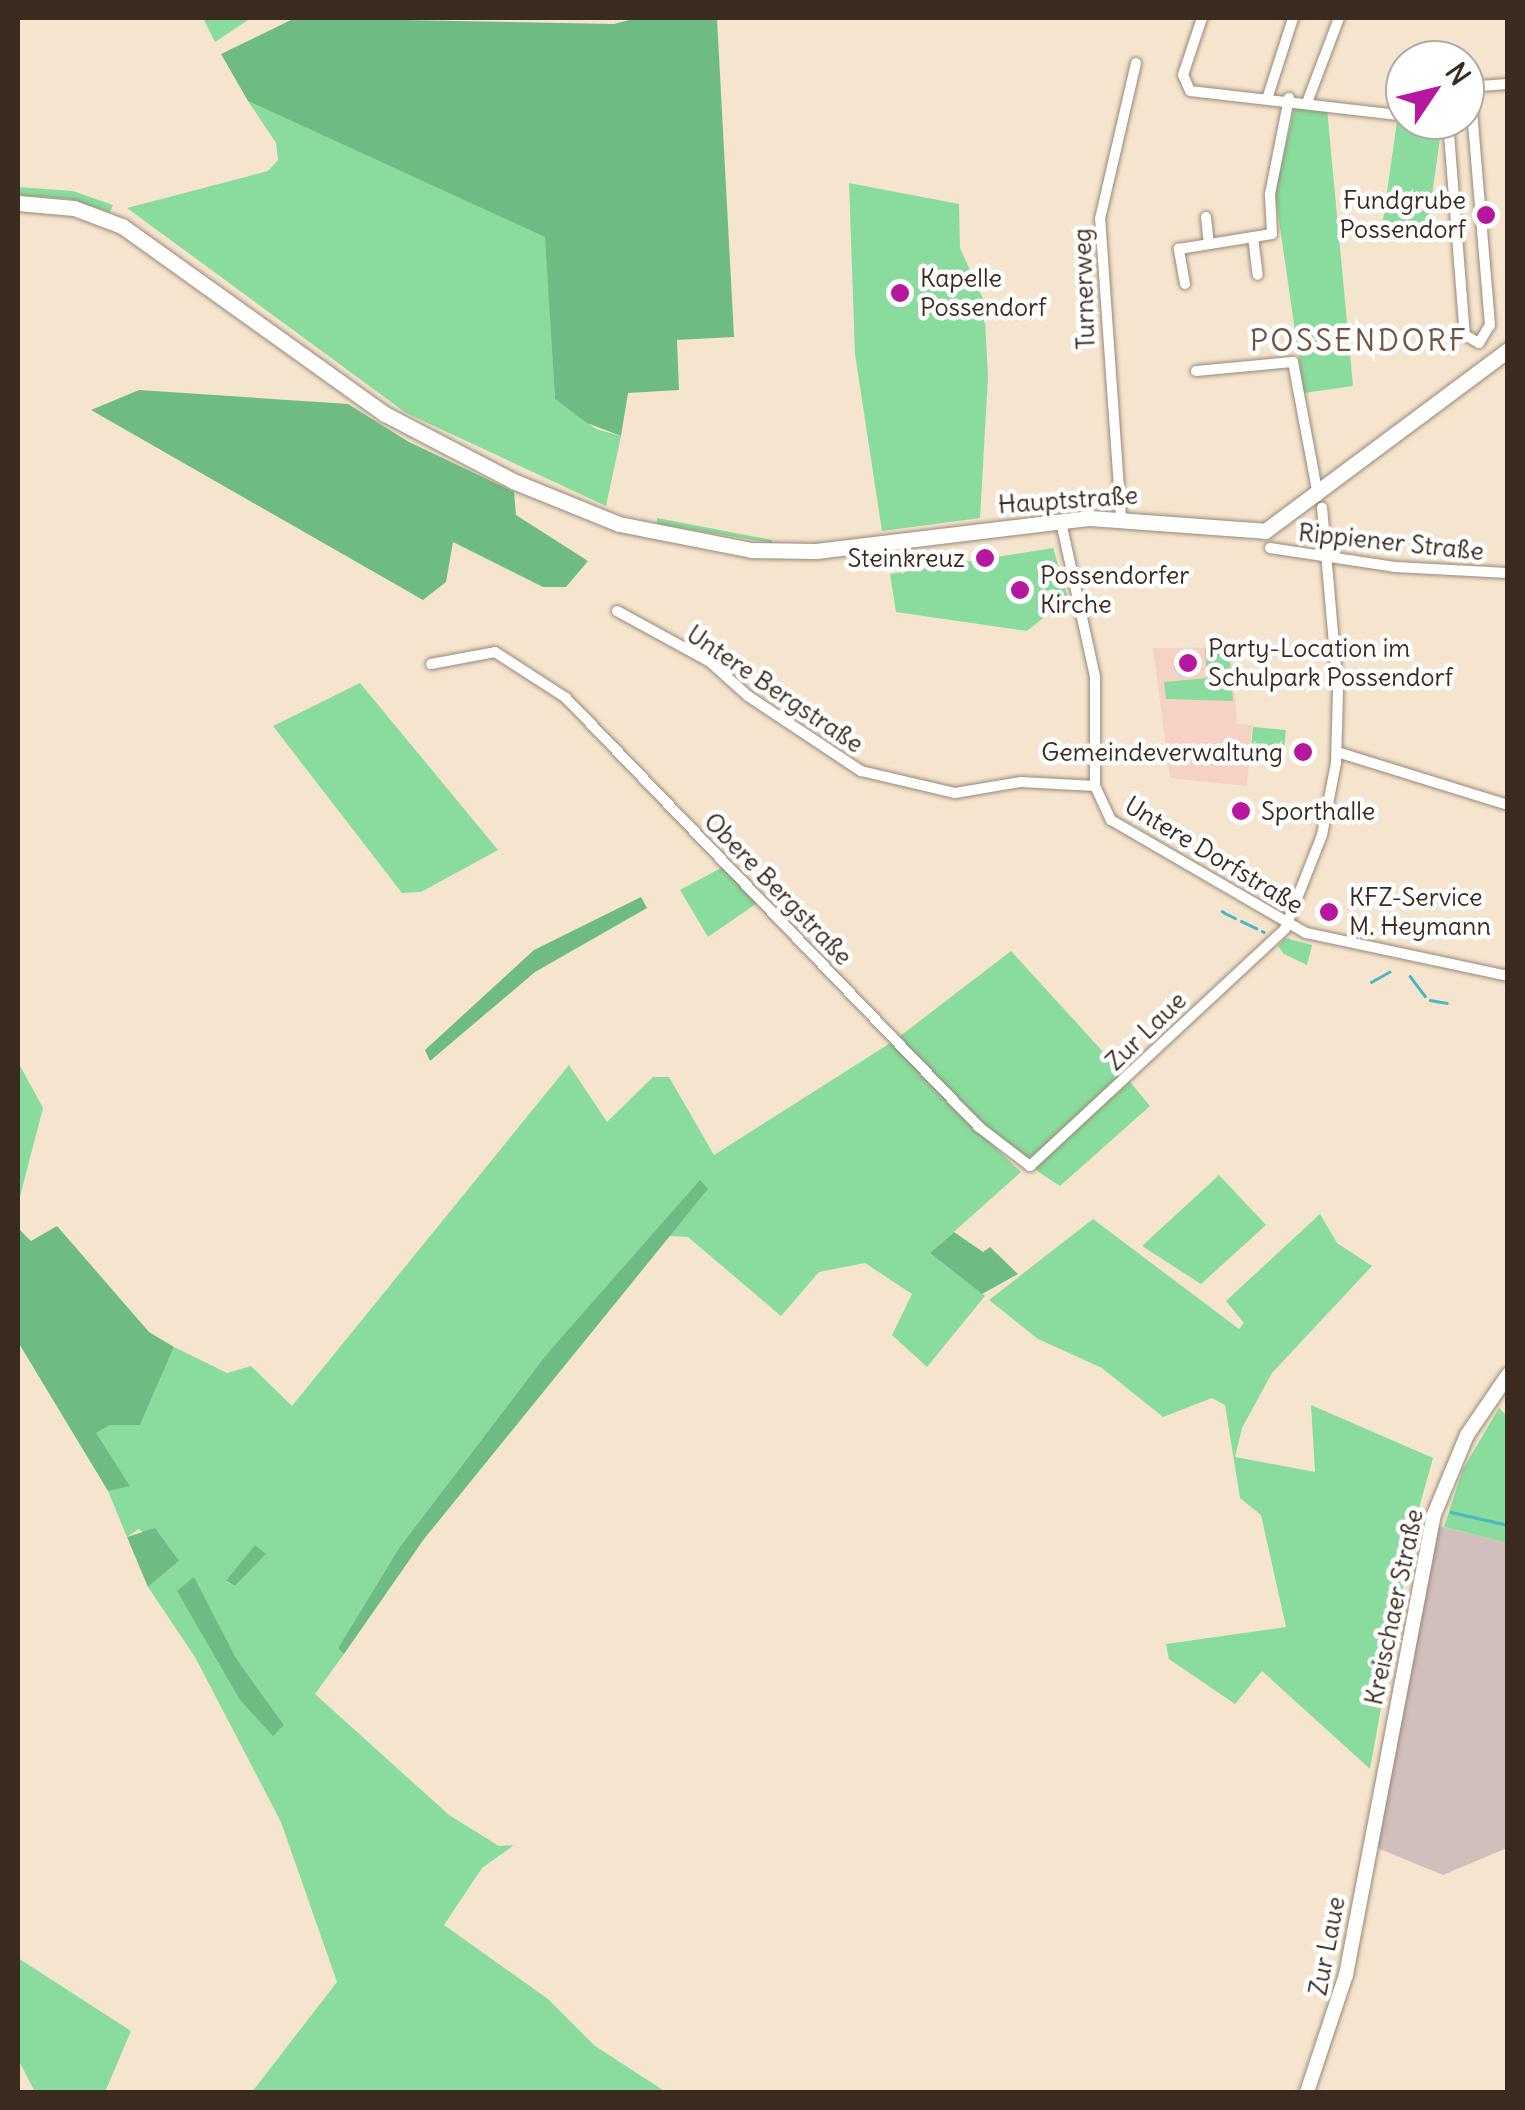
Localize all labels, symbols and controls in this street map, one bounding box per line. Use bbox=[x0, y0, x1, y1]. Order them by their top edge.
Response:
north arrow bbox=[1385, 40, 1485, 140]
text: N bbox=[1438, 56, 1478, 92]
place label: Fundgrube Possendorf bbox=[1340, 186, 1466, 245]
marker: Fundgrube Possendorf bbox=[1475, 204, 1497, 226]
street label: Turnerweg bbox=[1067, 228, 1101, 350]
place label: Kapelle Possendorf bbox=[920, 264, 1046, 323]
marker: Kapelle Possendorf bbox=[889, 282, 911, 304]
district label: POSSENDORF bbox=[1250, 322, 1468, 358]
street label: Hauptstraße bbox=[997, 480, 1139, 520]
street label: Rippiener Straße bbox=[1297, 517, 1485, 567]
place label: Steinkreuz bbox=[848, 543, 965, 573]
marker: Steinkreuz bbox=[974, 547, 996, 569]
place label: Possendorfer Kirche bbox=[1040, 561, 1189, 620]
marker: Possendorfer Kirche bbox=[1009, 579, 1031, 601]
street label: Untere Bergstraße bbox=[681, 619, 869, 759]
place label: Party-Location im Schulpark Possendorf bbox=[1208, 634, 1453, 693]
marker: Party-Location im Schulpark Possendorf bbox=[1177, 652, 1199, 674]
place label: Gemeindeverwaltung bbox=[1041, 737, 1283, 767]
marker: Gemeindeverwaltung bbox=[1292, 741, 1314, 763]
street label: Untere Dorfstraße bbox=[1119, 790, 1309, 920]
place label: Sporthalle bbox=[1261, 796, 1375, 826]
marker: Sporthalle bbox=[1230, 800, 1252, 822]
street label: Obere Bergstraße bbox=[698, 807, 858, 971]
place label: KFZ-Service M. Heymann bbox=[1349, 883, 1491, 942]
marker: KFZ-Service M. Heymann bbox=[1318, 901, 1340, 923]
street label: Zur Laue bbox=[1100, 986, 1192, 1076]
street label: Kreischaer Straße bbox=[1359, 1506, 1429, 1708]
street label: Zur Laue bbox=[1303, 1894, 1351, 1998]

